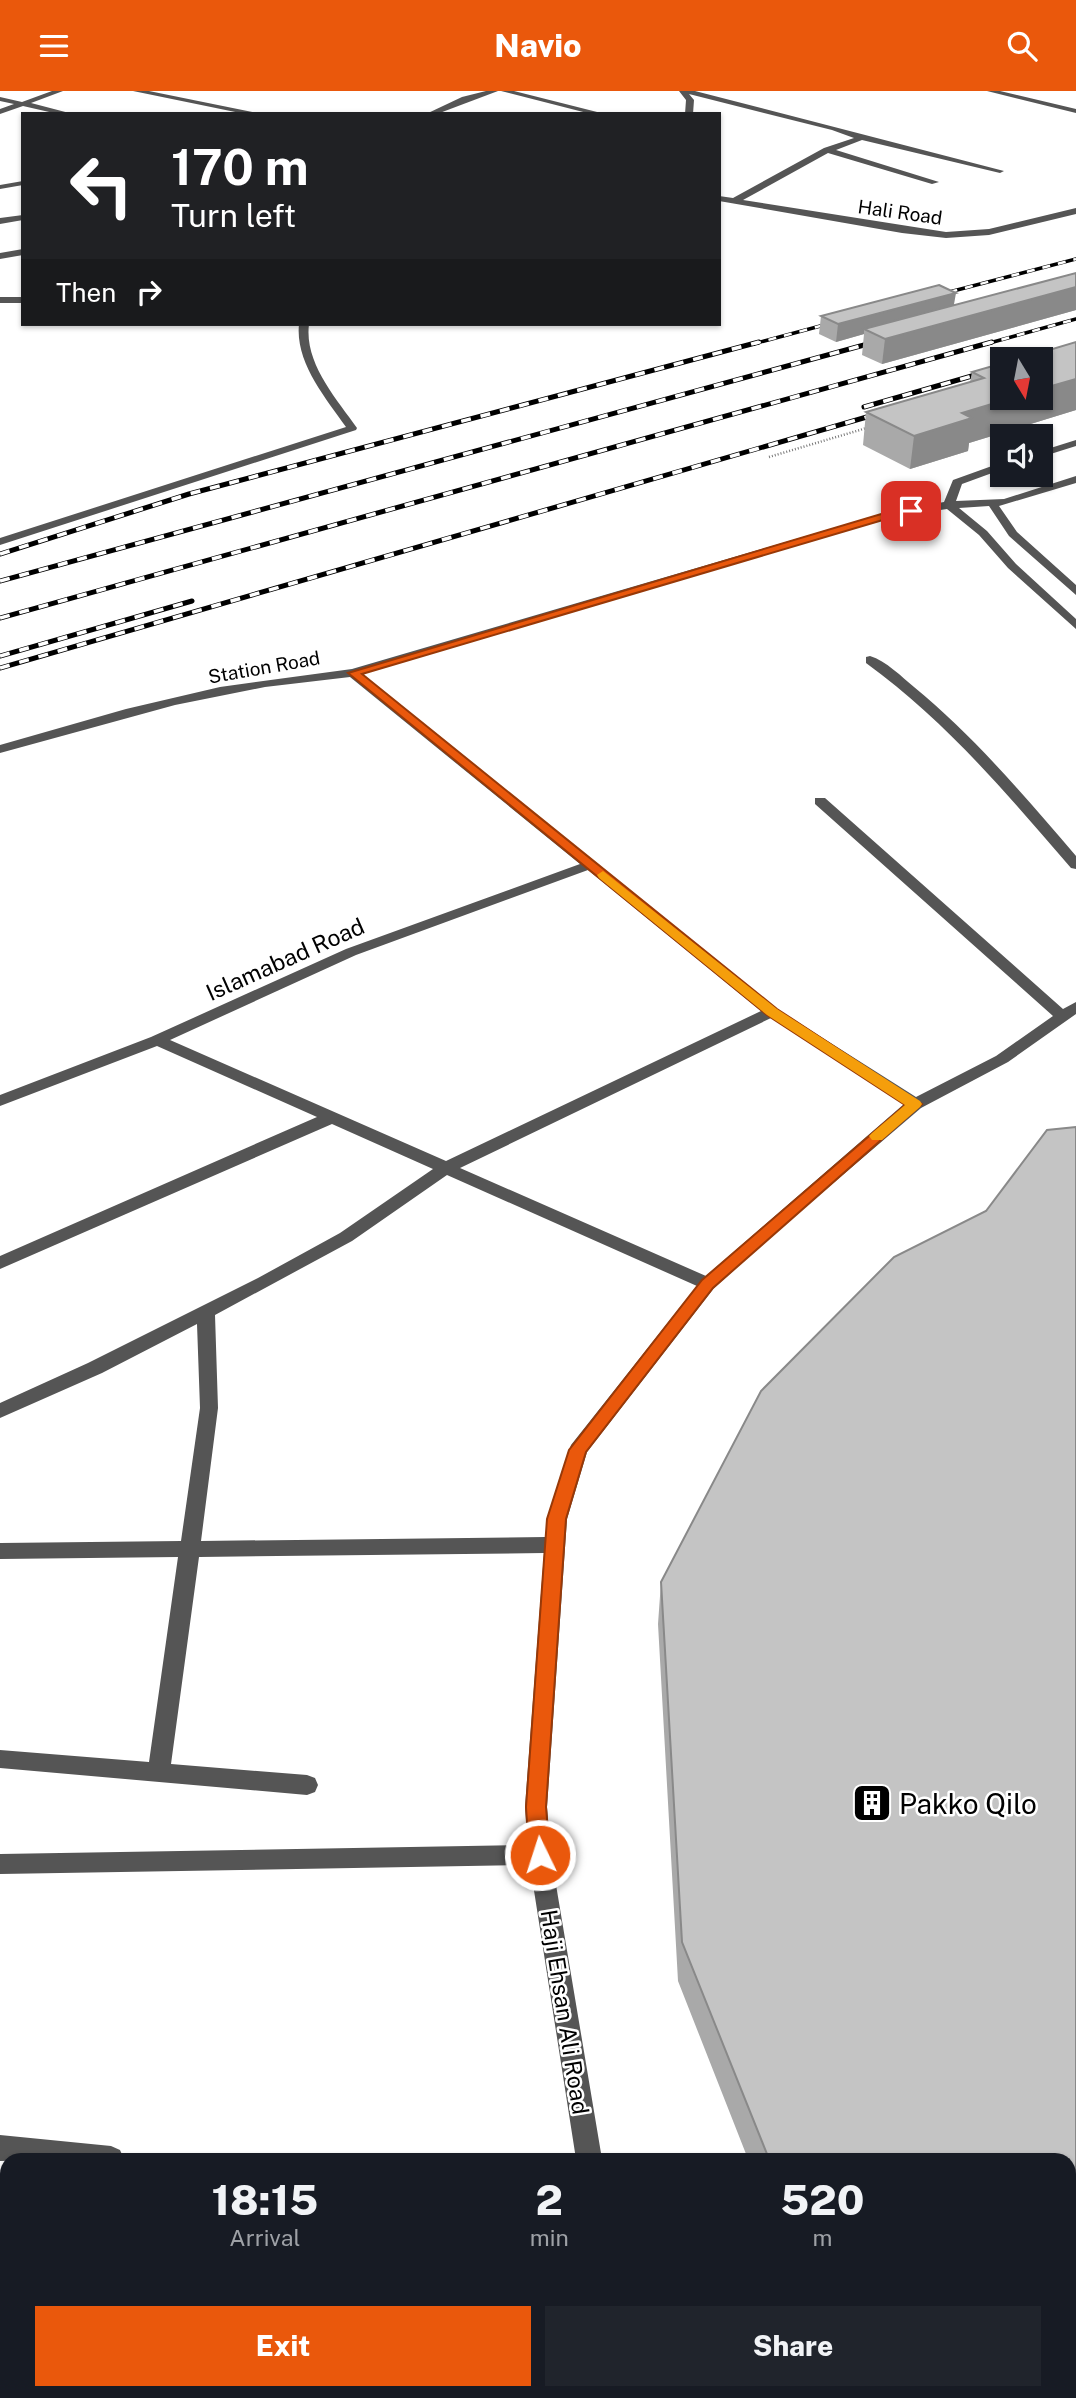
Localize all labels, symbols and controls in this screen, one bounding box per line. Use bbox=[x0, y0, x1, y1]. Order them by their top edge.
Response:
icon: menu bbox=[35, 27, 73, 65]
text: Navio bbox=[494, 27, 582, 64]
icon: search bbox=[1003, 27, 1041, 65]
text: 170 m bbox=[171, 138, 309, 196]
icon: left bbox=[56, 140, 147, 231]
street label: Hali Road bbox=[856, 195, 944, 229]
text: Turn left bbox=[171, 197, 296, 234]
icon: right bbox=[130, 273, 168, 311]
text: Then bbox=[56, 277, 116, 308]
north arrow bbox=[990, 347, 1054, 409]
map controls bbox=[990, 347, 1053, 487]
button: sound bbox=[990, 424, 1053, 487]
pin bbox=[881, 481, 941, 541]
icon: arrive bbox=[892, 492, 930, 530]
street label: Station Road bbox=[206, 646, 322, 688]
street label: Islamabad Road bbox=[202, 912, 368, 1006]
building icon: Pakko Qilo bbox=[851, 1782, 893, 1824]
place label: Pakko Qilo bbox=[899, 1787, 1037, 1820]
position arrow bbox=[503, 1818, 577, 1892]
street label: Haji Ehsan Ali Road bbox=[535, 1908, 595, 2116]
text: 18:15 bbox=[212, 2175, 318, 2224]
text: 2 bbox=[536, 2175, 563, 2224]
text: 520 bbox=[780, 2175, 864, 2224]
text: Arrival bbox=[229, 2224, 300, 2251]
text: min bbox=[530, 2224, 569, 2251]
text: m bbox=[812, 2224, 832, 2251]
button: Exit bbox=[35, 2306, 531, 2386]
button: Share bbox=[545, 2306, 1041, 2386]

